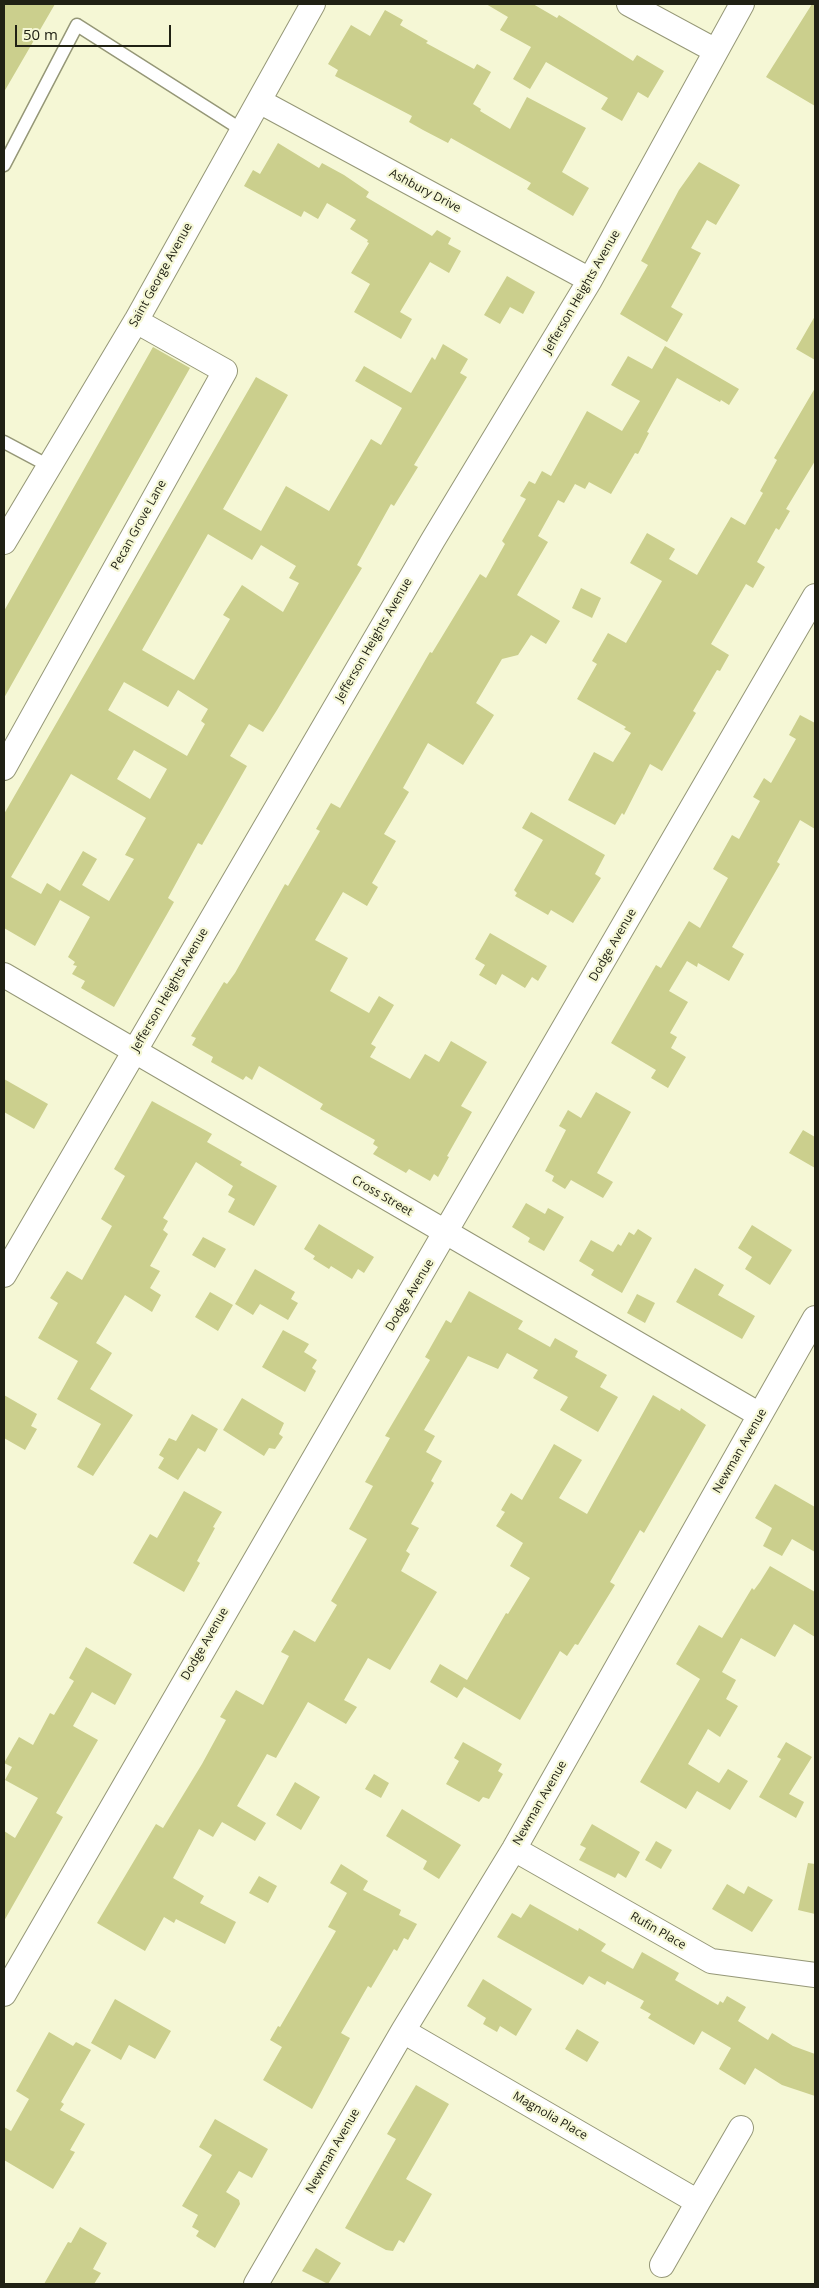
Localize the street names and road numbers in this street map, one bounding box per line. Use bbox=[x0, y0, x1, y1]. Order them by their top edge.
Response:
street label: Ashbury Drive bbox=[387, 166, 463, 216]
street label: Saint George Avenue bbox=[126, 220, 196, 330]
street label: Jefferson Heights Avenue bbox=[541, 228, 623, 356]
street label: Pecan Grove Lane bbox=[108, 478, 170, 572]
street label: Jefferson Heights Avenue bbox=[333, 576, 415, 704]
street label: Dodge Avenue bbox=[586, 906, 640, 984]
street label: Jefferson Heights Avenue bbox=[129, 926, 211, 1054]
street label: Cross Street bbox=[349, 1173, 415, 1219]
street label: Dodge Avenue bbox=[383, 1256, 437, 1334]
street label: Newman Avenue bbox=[710, 1406, 770, 1496]
street label: Dodge Avenue bbox=[178, 1605, 232, 1683]
street label: Newman Avenue bbox=[510, 1758, 570, 1848]
street label: Rufin Place bbox=[628, 1909, 688, 1953]
street label: Magnolia Place bbox=[510, 2089, 590, 2143]
street label: Newman Avenue bbox=[303, 2106, 363, 2196]

